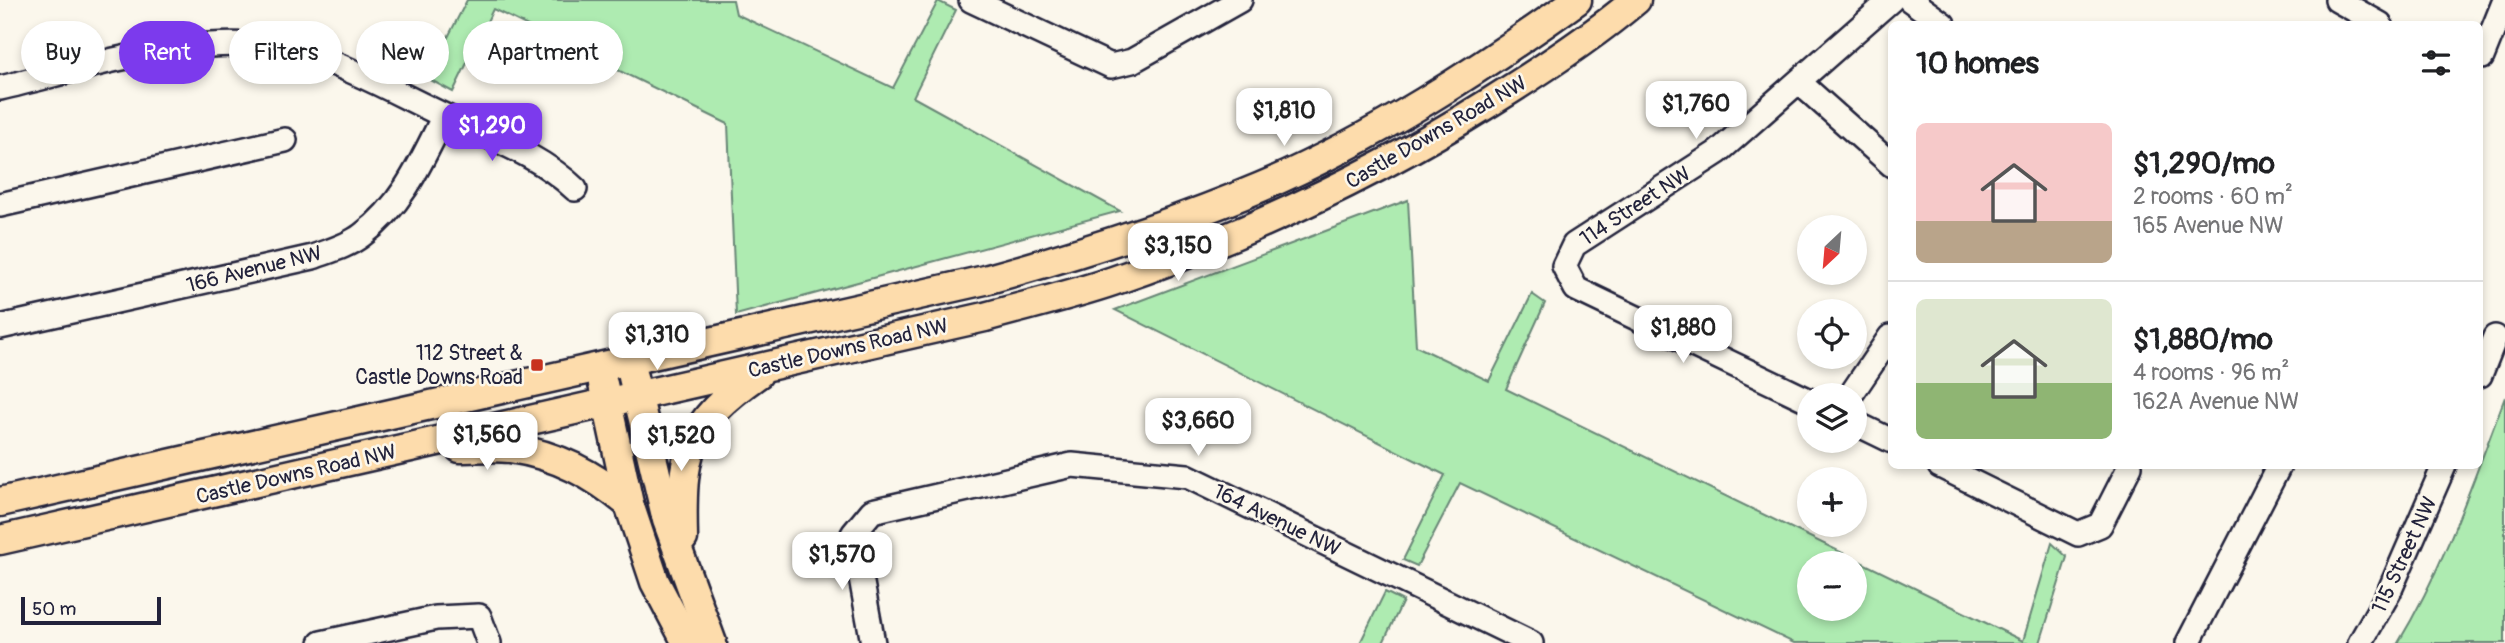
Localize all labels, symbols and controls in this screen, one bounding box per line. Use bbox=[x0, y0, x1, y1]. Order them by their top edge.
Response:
chip: Buy bbox=[21, 21, 105, 84]
chip: Rent bbox=[119, 21, 215, 84]
chip: Filters bbox=[229, 21, 342, 84]
chip: New bbox=[356, 21, 449, 84]
chip: Apartment bbox=[463, 21, 623, 84]
icon: filters bbox=[2417, 44, 2455, 82]
text: 10 homes bbox=[1916, 45, 2039, 82]
street label: Castle Downs Road NW bbox=[1341, 70, 1532, 195]
pin: $1,760 bbox=[1639, 82, 1753, 141]
pin: $1,810 bbox=[1227, 88, 1341, 148]
text: $1,760 bbox=[1662, 89, 1730, 118]
text: $1,810 bbox=[1252, 96, 1316, 125]
pin: $1,290 bbox=[435, 104, 549, 163]
text: $1,290 bbox=[458, 111, 526, 140]
text: $1,290/mo bbox=[2133, 145, 2275, 182]
icon: home bbox=[1972, 151, 2056, 235]
street label: 114 Street NW bbox=[1575, 161, 1696, 252]
text: 2 rooms · 60 m² bbox=[2133, 182, 2293, 211]
text: 165 Avenue NW bbox=[2133, 211, 2284, 240]
north arrow bbox=[1797, 215, 1867, 285]
map controls bbox=[1797, 215, 1867, 621]
pin: $3,150 bbox=[1121, 224, 1235, 283]
text: $3,150 bbox=[1144, 231, 1212, 260]
street label: 166 Avenue NW bbox=[184, 240, 325, 299]
button: locate bbox=[1797, 299, 1867, 369]
pin: $1,880 bbox=[1626, 306, 1740, 365]
pin: $1,310 bbox=[600, 312, 714, 372]
street label: Castle Downs Road NW bbox=[745, 312, 951, 385]
text: $1,880 bbox=[1650, 313, 1716, 342]
text: $1,310 bbox=[625, 320, 689, 349]
text: $1,880/mo bbox=[2133, 321, 2273, 358]
icon: home bbox=[1972, 327, 2056, 411]
place label: 112 Street & Castle Downs Road bbox=[355, 340, 523, 391]
marker: 112 Street & Castle Downs Road bbox=[529, 357, 545, 373]
text: 4 rooms · 96 m² bbox=[2133, 358, 2289, 387]
button: layers bbox=[1797, 383, 1867, 453]
text: 162A Avenue NW bbox=[2133, 387, 2299, 416]
pin: $3,660 bbox=[1141, 398, 1255, 458]
text: $3,660 bbox=[1161, 406, 1235, 435]
pin: $1,560 bbox=[430, 412, 544, 472]
pin: $1,520 bbox=[624, 414, 738, 473]
text: $1,560 bbox=[453, 420, 521, 449]
text: $1,520 bbox=[647, 421, 715, 450]
street label: Castle Downs Road NW bbox=[193, 438, 399, 511]
button: + bbox=[1797, 467, 1867, 537]
street label: 164 Avenue NW bbox=[1209, 478, 1345, 563]
street label: 115 Street NW bbox=[2366, 492, 2443, 618]
pin: $1,570 bbox=[785, 532, 899, 592]
text: $1,570 bbox=[808, 540, 876, 569]
button: − bbox=[1797, 551, 1867, 621]
scale bar bbox=[21, 594, 161, 626]
text: 50 m bbox=[32, 597, 76, 621]

